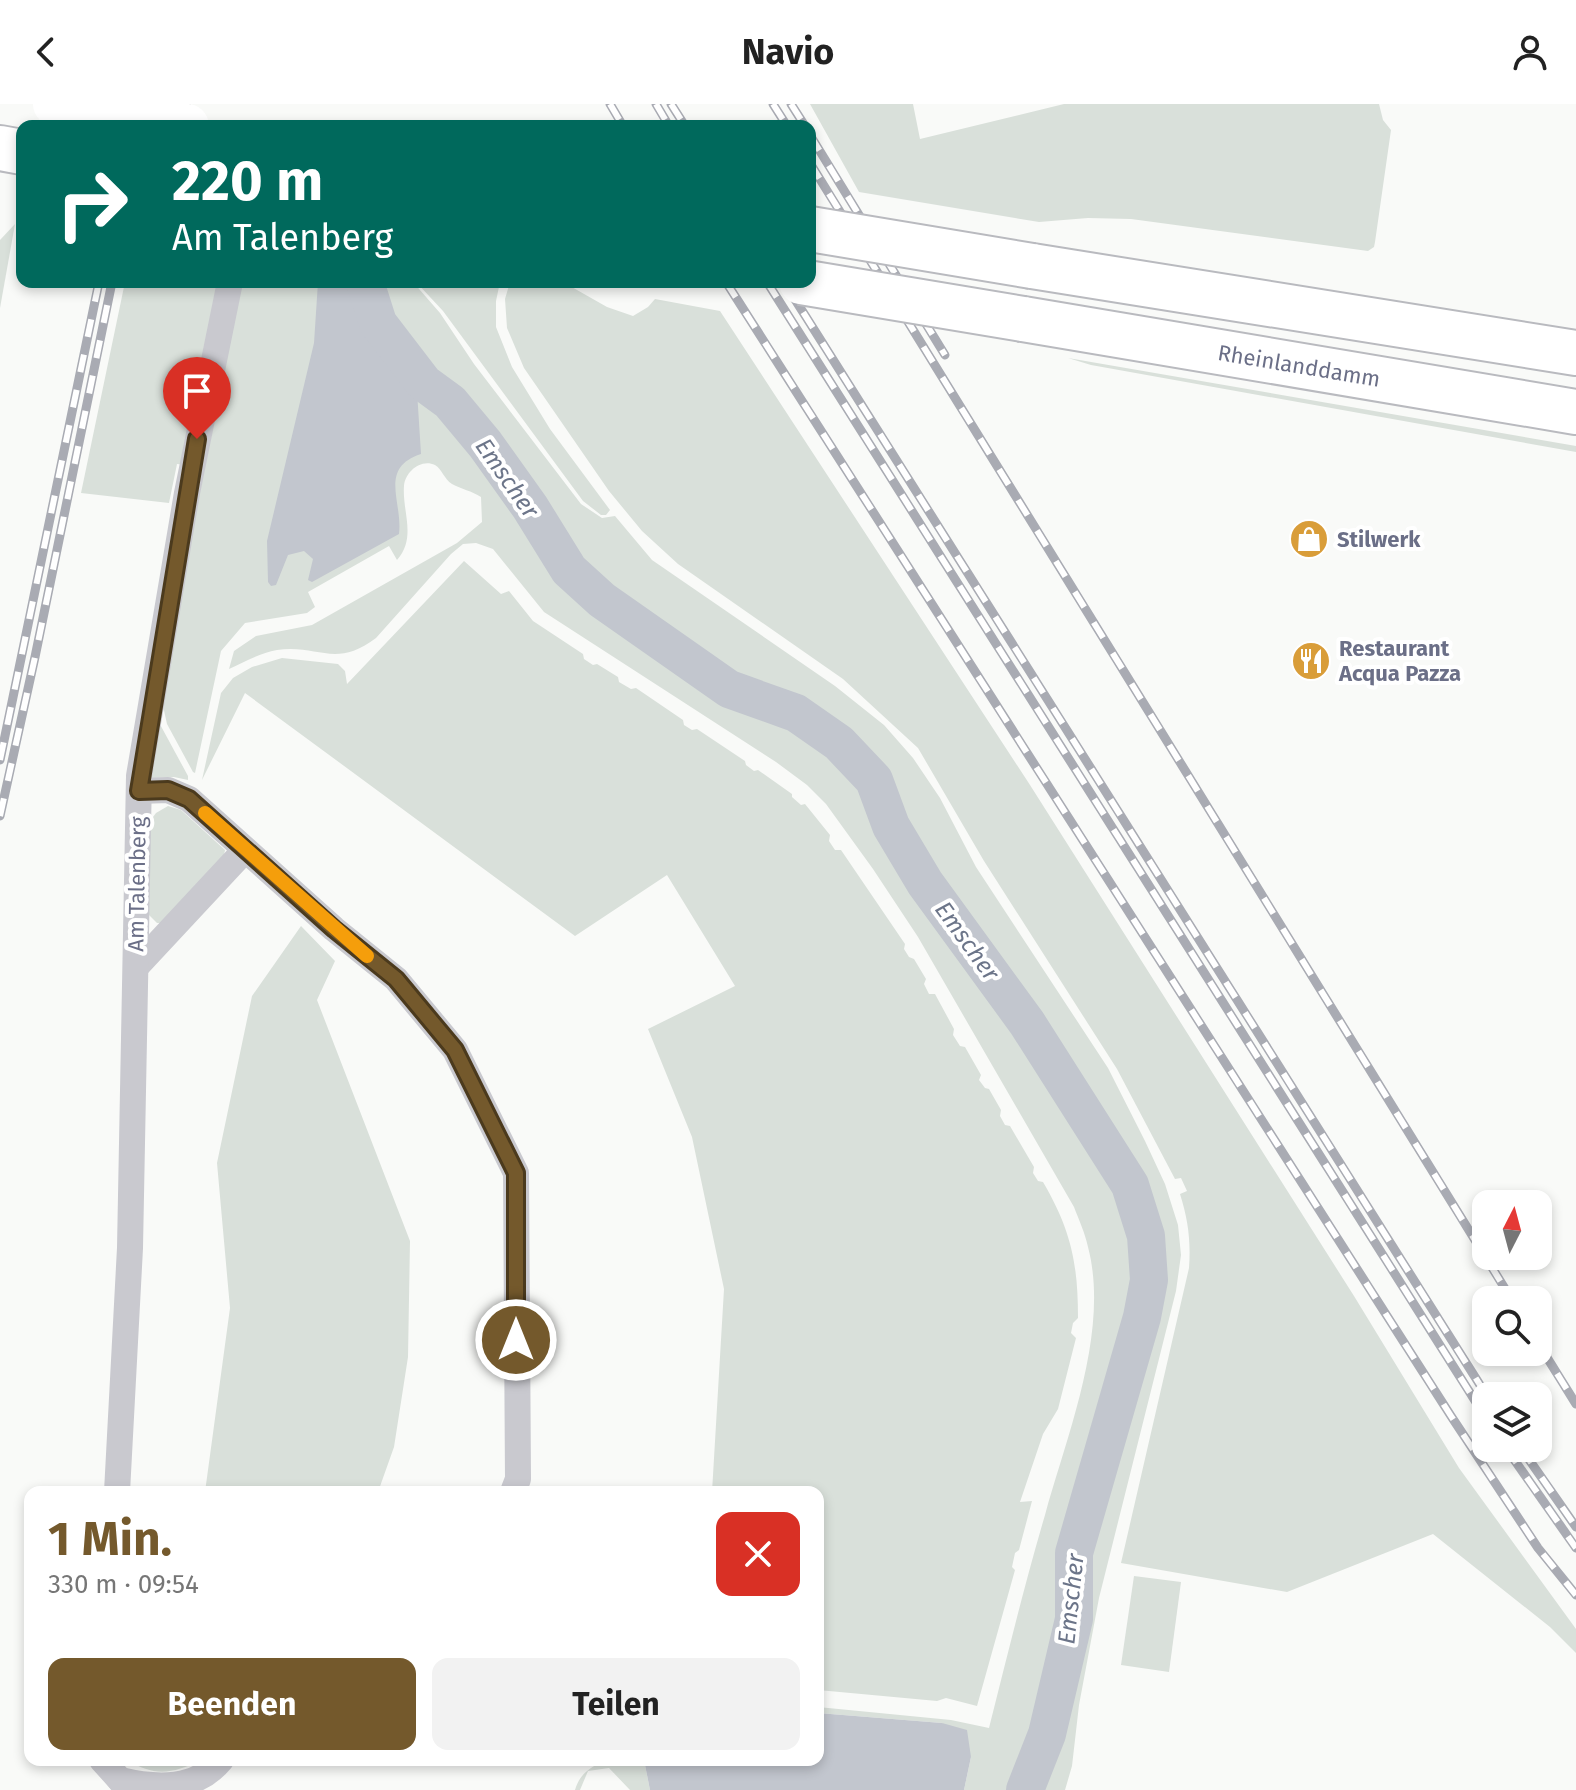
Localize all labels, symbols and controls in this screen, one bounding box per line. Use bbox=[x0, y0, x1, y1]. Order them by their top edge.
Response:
icon: back bbox=[24, 30, 68, 74]
text: Navio bbox=[742, 30, 834, 74]
icon: person bbox=[1508, 30, 1552, 74]
text: 220 m bbox=[172, 148, 323, 215]
icon: right bbox=[40, 152, 144, 256]
text: Am Talenberg bbox=[172, 216, 393, 260]
street label: Rheinlanddamm bbox=[1216, 338, 1383, 392]
pin bbox=[163, 357, 231, 439]
icon: arrive bbox=[175, 369, 219, 413]
water label: Emscher bbox=[470, 433, 545, 524]
shop icon: Stilwerk bbox=[1288, 518, 1330, 560]
place label: Stilwerk bbox=[1337, 526, 1421, 553]
place label: Restaurant Acqua Pazza bbox=[1338, 635, 1461, 687]
restaurant icon: Restaurant Acqua Pazza bbox=[1290, 640, 1332, 682]
street label: Am Talenberg bbox=[122, 816, 152, 952]
water label: Emscher bbox=[929, 896, 1005, 987]
north arrow bbox=[1472, 1190, 1552, 1270]
map controls bbox=[1472, 1190, 1552, 1462]
button: search bbox=[1472, 1286, 1552, 1366]
position arrow bbox=[474, 1298, 558, 1382]
button: layers bbox=[1472, 1382, 1552, 1462]
text: 1 Min. bbox=[48, 1510, 172, 1568]
button: close bbox=[716, 1512, 800, 1596]
water label: Emscher bbox=[1052, 1552, 1090, 1646]
text: 330 m · 09:54 bbox=[48, 1569, 199, 1600]
button: Beenden bbox=[48, 1658, 416, 1750]
button: Teilen bbox=[432, 1658, 800, 1750]

